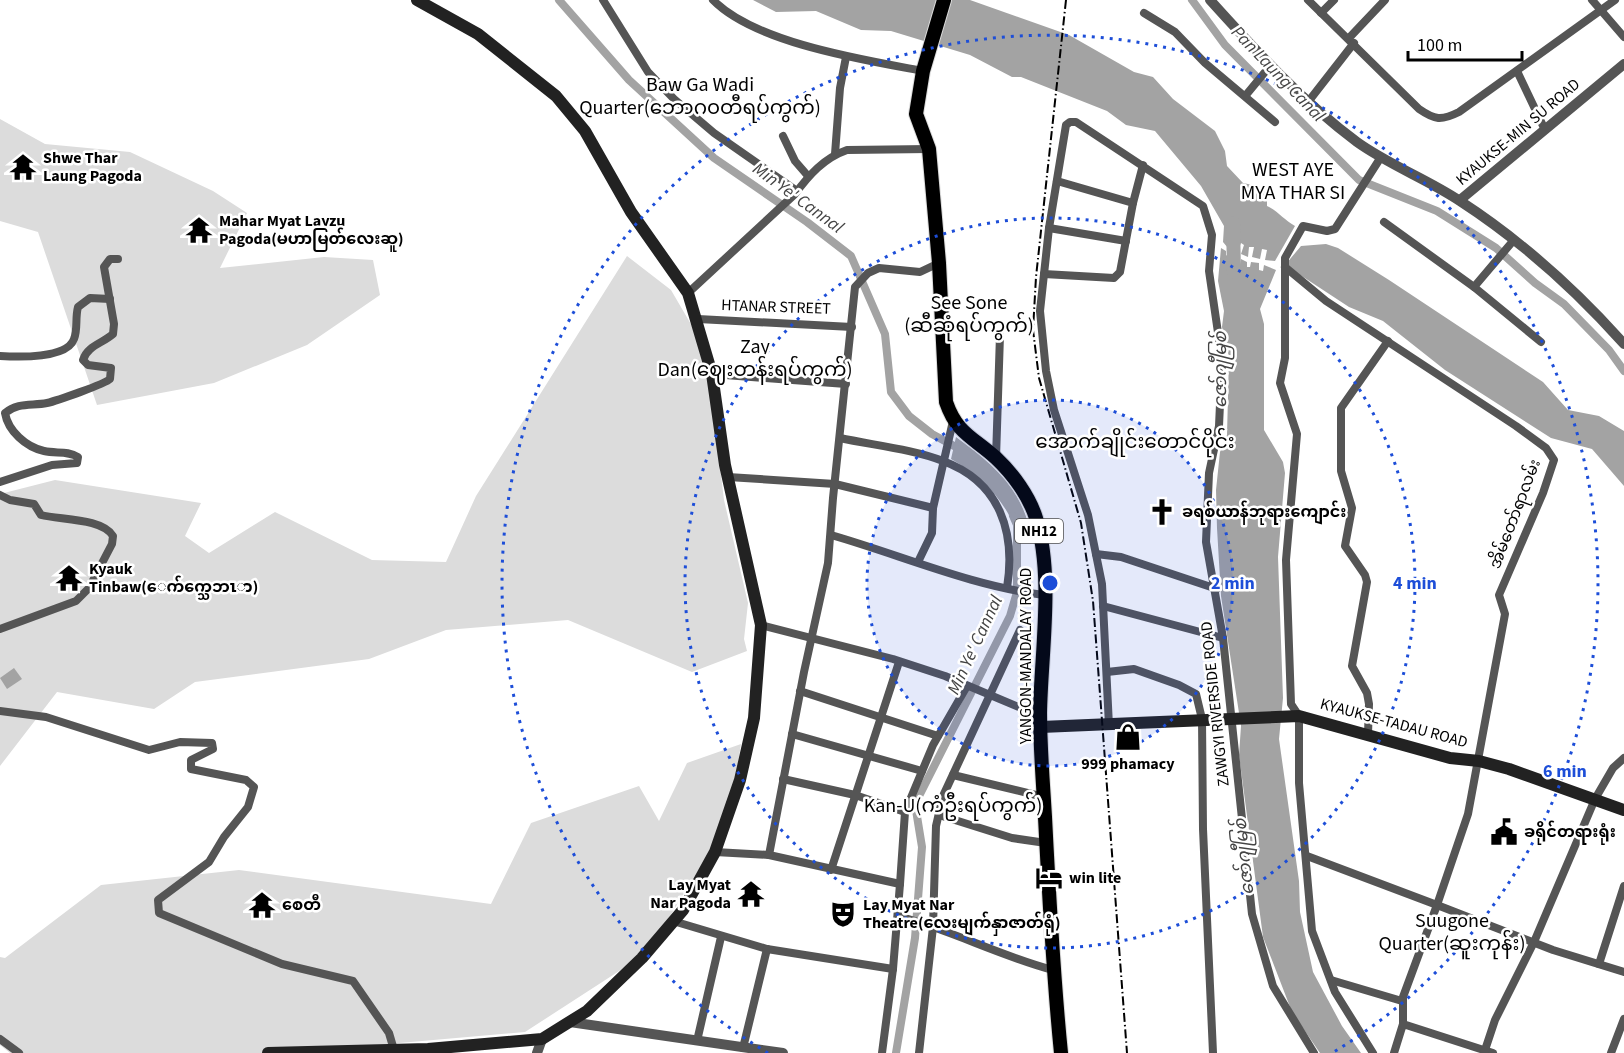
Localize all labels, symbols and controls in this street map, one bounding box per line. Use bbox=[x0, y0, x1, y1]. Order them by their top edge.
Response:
water label: Pan Laung Canal bbox=[1226, 20, 1331, 128]
scale bar bbox=[1408, 24, 1522, 62]
text: 100 m bbox=[1417, 33, 1462, 58]
district label: Baw Ga Wadi Quarter(ဘောဂ၀တီရပ်ကွက်) bbox=[579, 71, 821, 123]
street label: KYAUKSE-MIN SU ROAD bbox=[1451, 73, 1585, 191]
place label: Shwe Thar Laung Pagoda bbox=[43, 147, 142, 187]
temple icon: Shwe Thar Laung Pagoda bbox=[8, 152, 38, 182]
water label: Min Ye' Cannal bbox=[747, 156, 849, 240]
district label: WEST AYE MYA THAR SI bbox=[1241, 156, 1345, 207]
place label: Mahar Myat Layzu Pagoda(မဟာမြတ်လေးဆူ) bbox=[219, 210, 404, 252]
temple icon: Mahar Myat Layzu Pagoda(မဟာမြတ်လေးဆူ) bbox=[184, 215, 214, 245]
district label: See Sone (ဆီဆုံရပ်ကွက်) bbox=[904, 289, 1034, 342]
street label: HTANAR STREET bbox=[721, 294, 832, 320]
water label: ဇော်ဂျီမြစ် bbox=[1207, 330, 1235, 408]
district label: Zay Dan(ဈေးတန်းရပ်ကွက်) bbox=[657, 333, 853, 385]
district label: အောက်ချိုင်းတောင်ပိုင်း bbox=[1035, 427, 1235, 458]
street label: အိမ်တော်ရာလမ်း bbox=[1483, 456, 1548, 573]
church icon: ခရစ်ယာန်ဘုရားကျောင်း bbox=[1147, 497, 1177, 527]
place label: ခရစ်ယာန်ဘုရားကျောင်း bbox=[1182, 500, 1346, 525]
road number: NH12 bbox=[1015, 519, 1063, 543]
place label: Kyauk Tinbaw(ေက်က္သေဘၤာ) bbox=[89, 558, 258, 600]
temple icon: Kyauk Tinbaw(ေက်က္သေဘၤာ) bbox=[54, 563, 84, 593]
street label: YANGON-MANDALAY ROAD bbox=[1015, 568, 1037, 745]
text: 2 min bbox=[1211, 571, 1255, 596]
text: 4 min bbox=[1393, 571, 1437, 596]
centre of rings bbox=[1040, 573, 1060, 593]
water label: Min Ye' Cannal bbox=[941, 591, 1009, 699]
street label: ZAWGYI RIVERSIDE ROAD bbox=[1195, 620, 1235, 788]
street label: KYAUKSE-TADAU ROAD bbox=[1318, 693, 1470, 753]
shop icon: 999 phamacy bbox=[1113, 722, 1143, 752]
place label: 999 phamacy bbox=[1081, 753, 1175, 775]
text: 6 min bbox=[1543, 759, 1587, 784]
district label: Kan-U(ကံဦးရပ်ကွက်) bbox=[864, 791, 1042, 821]
water label: ဇော်ဂျီမြစ် bbox=[1226, 816, 1262, 897]
public building icon: ခရိုင်တရားရုံး bbox=[1489, 817, 1519, 847]
place label: ခရိုင်တရားရုံး bbox=[1524, 820, 1616, 845]
hotel icon: win lite bbox=[1034, 863, 1064, 893]
place label: win lite bbox=[1069, 867, 1121, 889]
place label: Lay Myat Nar Pagoda bbox=[650, 874, 731, 914]
temple icon: Lay Myat Nar Pagoda bbox=[736, 879, 766, 909]
temple icon: စေတီ bbox=[247, 890, 277, 920]
place label: စေတီ bbox=[282, 893, 321, 916]
place label: Lay Myat Nar Theatre(လေးမျက်နှာဇာတ်ရုံ) bbox=[863, 894, 1060, 936]
theatre icon: Lay Myat Nar Theatre(လေးမျက်နှာဇာတ်ရုံ) bbox=[828, 899, 858, 929]
district label: Suugone Quarter(ဆူးကုန်း) bbox=[1379, 907, 1525, 960]

